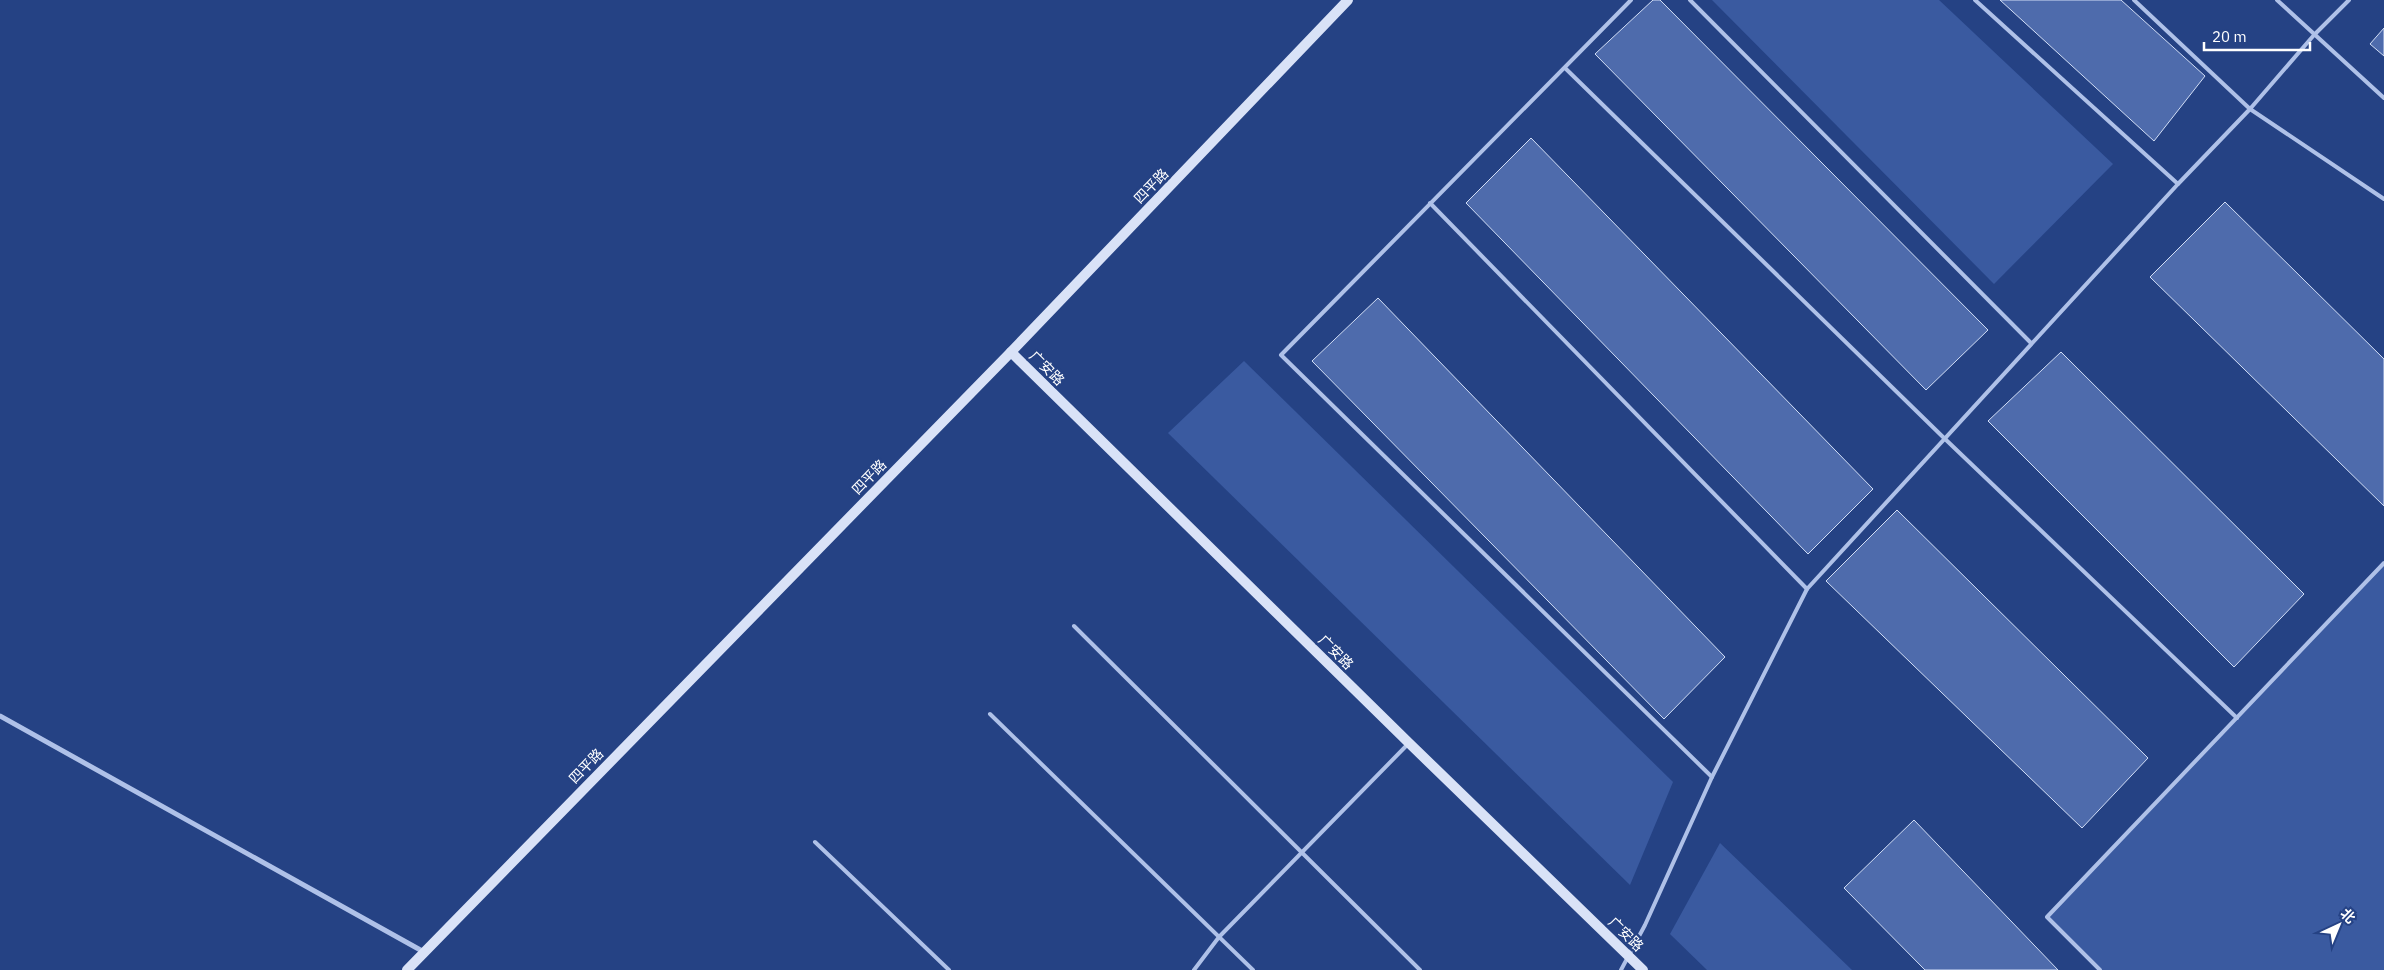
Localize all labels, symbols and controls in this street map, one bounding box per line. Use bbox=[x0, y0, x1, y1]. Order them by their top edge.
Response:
scale bar bbox=[2204, 20, 2310, 52]
text: 20 m bbox=[2212, 27, 2247, 46]
street label: 四平路 bbox=[1130, 165, 1172, 207]
street label: 广安路 bbox=[1026, 347, 1068, 389]
street label: 四平路 bbox=[848, 456, 890, 498]
street label: 广安路 bbox=[1315, 631, 1357, 673]
street label: 四平路 bbox=[565, 745, 607, 787]
north arrow bbox=[2314, 900, 2364, 950]
text: 北 bbox=[2337, 904, 2359, 927]
street label: 广安路 bbox=[1605, 913, 1647, 955]

